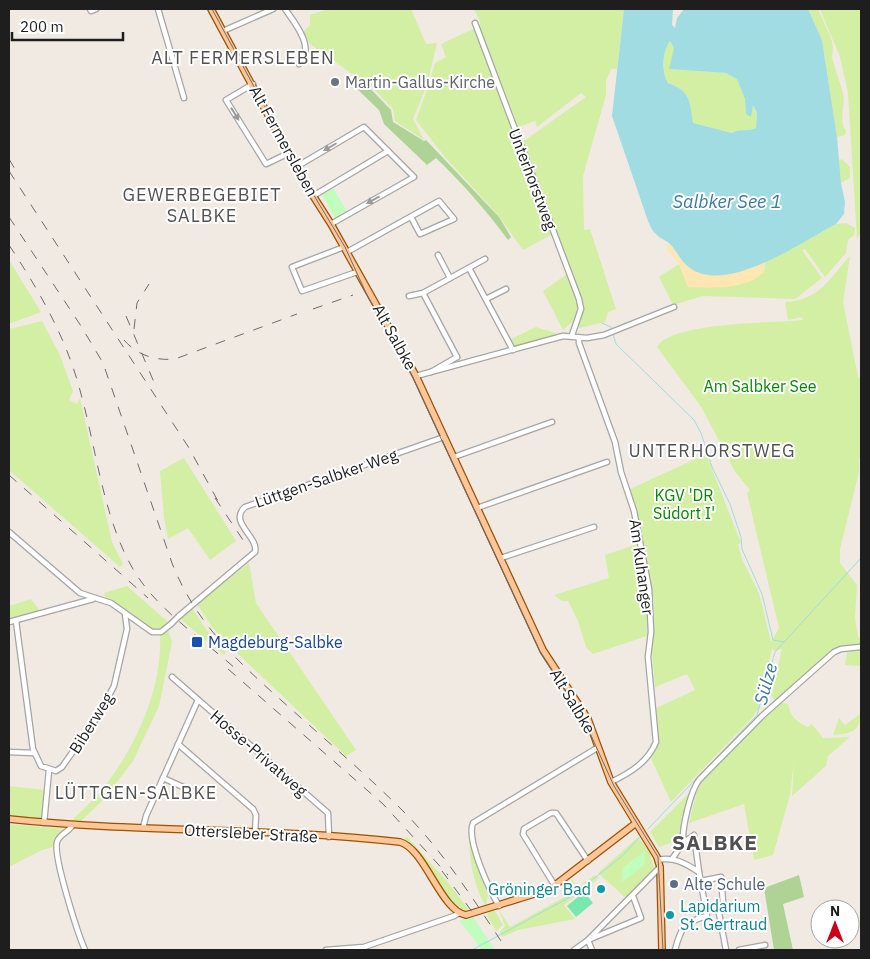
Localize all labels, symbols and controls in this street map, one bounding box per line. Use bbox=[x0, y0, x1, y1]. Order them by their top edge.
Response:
scale bar bbox=[12, 10, 124, 42]
text: 200 m bbox=[20, 17, 64, 36]
district label: ALT FERMERSLEBEN bbox=[151, 46, 335, 69]
place label: Martin-Gallus-Kirche bbox=[345, 72, 495, 92]
marker: Martin-Gallus-Kirche bbox=[329, 76, 341, 88]
street label: Alt Fermersleben bbox=[245, 82, 323, 200]
one-way arrow bbox=[230, 108, 240, 121]
street label: Unterhorstweg bbox=[505, 126, 562, 233]
one-way arrow bbox=[322, 143, 337, 151]
district label: GEWERBEGEBIET SALBKE bbox=[122, 183, 282, 227]
water label: Salbker See 1 bbox=[673, 190, 781, 213]
one-way arrow bbox=[366, 196, 379, 205]
street label: Alt Salbke bbox=[369, 301, 421, 374]
park label: Am Salbker See bbox=[704, 376, 817, 396]
district label: UNTERHORSTWEG bbox=[628, 439, 796, 462]
street label: Lüttgen-Salbker Weg bbox=[252, 444, 400, 512]
park label: KGV 'DR Südort I' bbox=[653, 485, 715, 523]
street label: Am Kuhanger bbox=[625, 518, 659, 616]
place label: Magdeburg-Salbke bbox=[208, 632, 343, 652]
marker: Magdeburg-Salbke bbox=[190, 635, 204, 649]
water label: Sülze bbox=[749, 660, 782, 707]
street label: Alt Salbke bbox=[546, 665, 600, 737]
street label: Biberweg bbox=[65, 688, 118, 757]
street label: Hosse-Privatweg bbox=[206, 705, 312, 801]
district label: LÜTTGEN-SALBKE bbox=[55, 781, 217, 804]
street label: Ottersleber Straße bbox=[184, 820, 319, 847]
district label: SALBKE bbox=[672, 828, 758, 856]
place label: Alte Schule bbox=[684, 874, 766, 894]
marker: Alte Schule bbox=[668, 878, 680, 890]
place label: Gröninger Bad bbox=[488, 879, 591, 899]
marker: Gröninger Bad bbox=[595, 883, 607, 895]
place label: Lapidarium St. Gertraud bbox=[680, 896, 767, 934]
north arrow bbox=[810, 899, 860, 949]
text: N bbox=[830, 902, 840, 920]
marker: Lapidarium St. Gertraud bbox=[664, 909, 676, 921]

